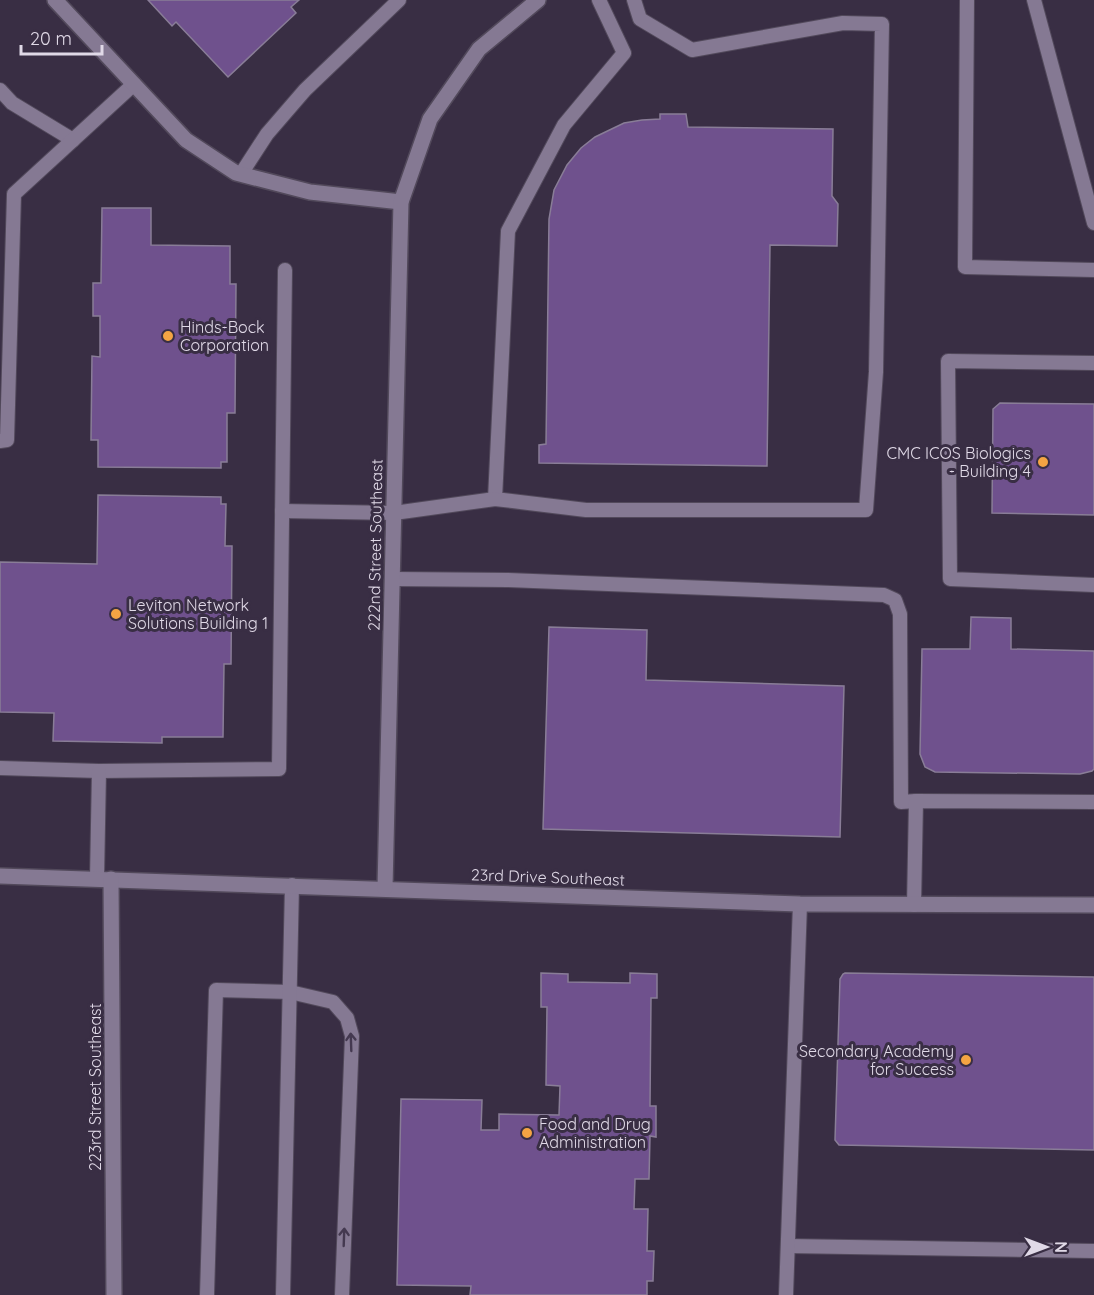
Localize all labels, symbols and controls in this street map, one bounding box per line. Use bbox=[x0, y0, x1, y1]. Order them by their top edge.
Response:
scale bar bbox=[21, 18, 102, 56]
text: 20 m bbox=[30, 27, 72, 50]
place label: Hinds-Bock Corporation bbox=[180, 317, 269, 355]
marker: Hinds-Bock Corporation bbox=[161, 329, 175, 343]
place label: CMC ICOS Biologics - Building 4 bbox=[887, 443, 1031, 481]
marker: CMC ICOS Biologics - Building 4 bbox=[1036, 455, 1050, 469]
street label: 222nd Street Southeast bbox=[364, 459, 386, 631]
place label: Leviton Network Solutions Building 1 bbox=[128, 595, 268, 633]
marker: Leviton Network Solutions Building 1 bbox=[109, 607, 123, 621]
street label: 23rd Drive Southeast bbox=[471, 864, 625, 890]
street label: 223rd Street Southeast bbox=[85, 1003, 105, 1171]
one-way arrow bbox=[345, 1032, 357, 1052]
place label: Secondary Academy for Success bbox=[799, 1041, 954, 1079]
marker: Secondary Academy for Success bbox=[959, 1053, 973, 1067]
place label: Food and Drug Administration bbox=[539, 1114, 651, 1152]
marker: Food and Drug Administration bbox=[520, 1126, 534, 1140]
north arrow bbox=[1016, 1217, 1076, 1277]
one-way arrow bbox=[339, 1227, 350, 1247]
text: N bbox=[1051, 1241, 1071, 1253]

